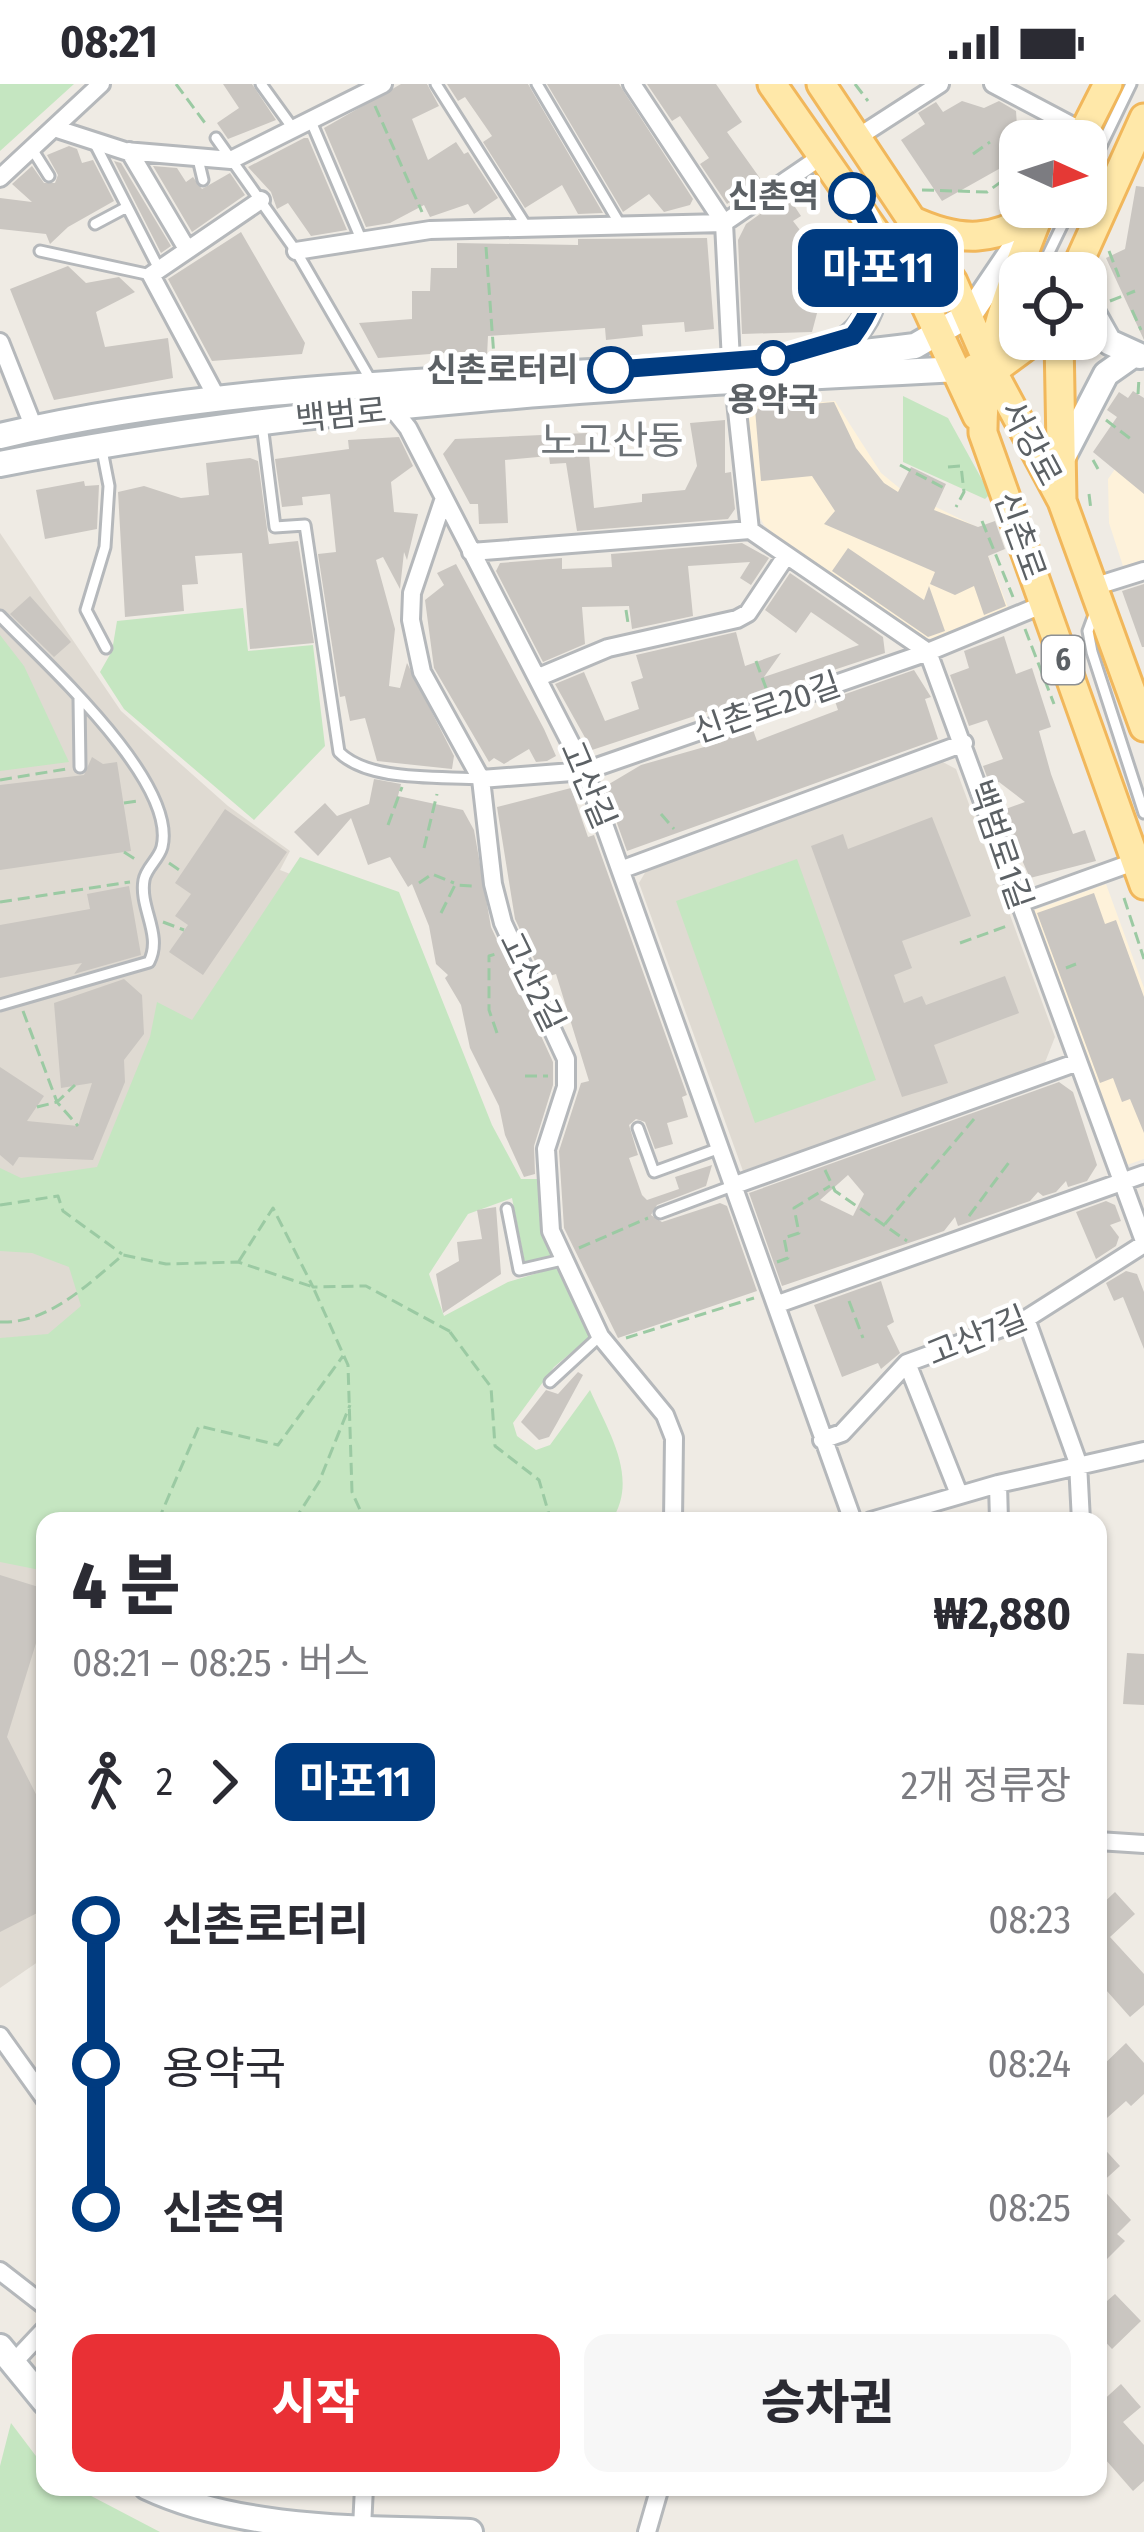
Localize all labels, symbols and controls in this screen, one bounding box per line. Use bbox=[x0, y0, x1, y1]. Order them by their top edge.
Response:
text: 08:21 bbox=[60, 15, 158, 69]
north arrow bbox=[999, 120, 1107, 228]
map controls bbox=[999, 120, 1107, 360]
marker: 신촌역 bbox=[830, 174, 874, 218]
place label: 신촌역 bbox=[728, 176, 819, 216]
line badge: 마포11 bbox=[794, 229, 962, 307]
text: 마포11 bbox=[822, 243, 934, 293]
button: locate bbox=[999, 252, 1107, 360]
marker: 용약국 bbox=[757, 342, 789, 374]
marker: 신촌로터리 bbox=[589, 348, 633, 392]
place label: 신촌로터리 bbox=[426, 350, 578, 390]
place label: 용약국 bbox=[727, 380, 819, 420]
street label: 백범로 bbox=[294, 390, 388, 440]
street label: 서강로 bbox=[992, 393, 1070, 493]
district label: 노고산동 bbox=[540, 418, 684, 464]
street label: 신촌로 bbox=[986, 486, 1054, 586]
road number: 6 bbox=[1042, 636, 1084, 684]
street label: 신촌로20길 bbox=[688, 664, 846, 752]
street label: 고산길 bbox=[552, 735, 624, 835]
street label: 백범로1길 bbox=[959, 775, 1041, 915]
street label: 고산2길 bbox=[491, 926, 573, 1038]
street label: 고산7길 bbox=[921, 1298, 1033, 1374]
text: 4 분 bbox=[72, 1546, 181, 1625]
text: ₩2,880 bbox=[933, 1587, 1071, 1641]
text: 08:21 – 08:25 · 버스 bbox=[72, 1640, 370, 1686]
icon: walk bbox=[72, 1749, 138, 1815]
icon: forward bbox=[191, 1749, 257, 1815]
text: 마포11 bbox=[299, 1757, 411, 1807]
text: 2 bbox=[156, 1759, 173, 1805]
text: 2개 정류장 bbox=[901, 1763, 1071, 1809]
text: 08:23 bbox=[988, 1897, 1071, 1943]
text: 신촌로터리 bbox=[162, 1898, 369, 1952]
text: 08:24 bbox=[988, 2041, 1071, 2087]
text: 용약국 bbox=[162, 2042, 286, 2096]
text: 08:25 bbox=[988, 2185, 1071, 2231]
text: 신촌역 bbox=[162, 2186, 286, 2240]
button: 시작 bbox=[72, 2334, 560, 2472]
button: 승차권 bbox=[584, 2334, 1071, 2472]

